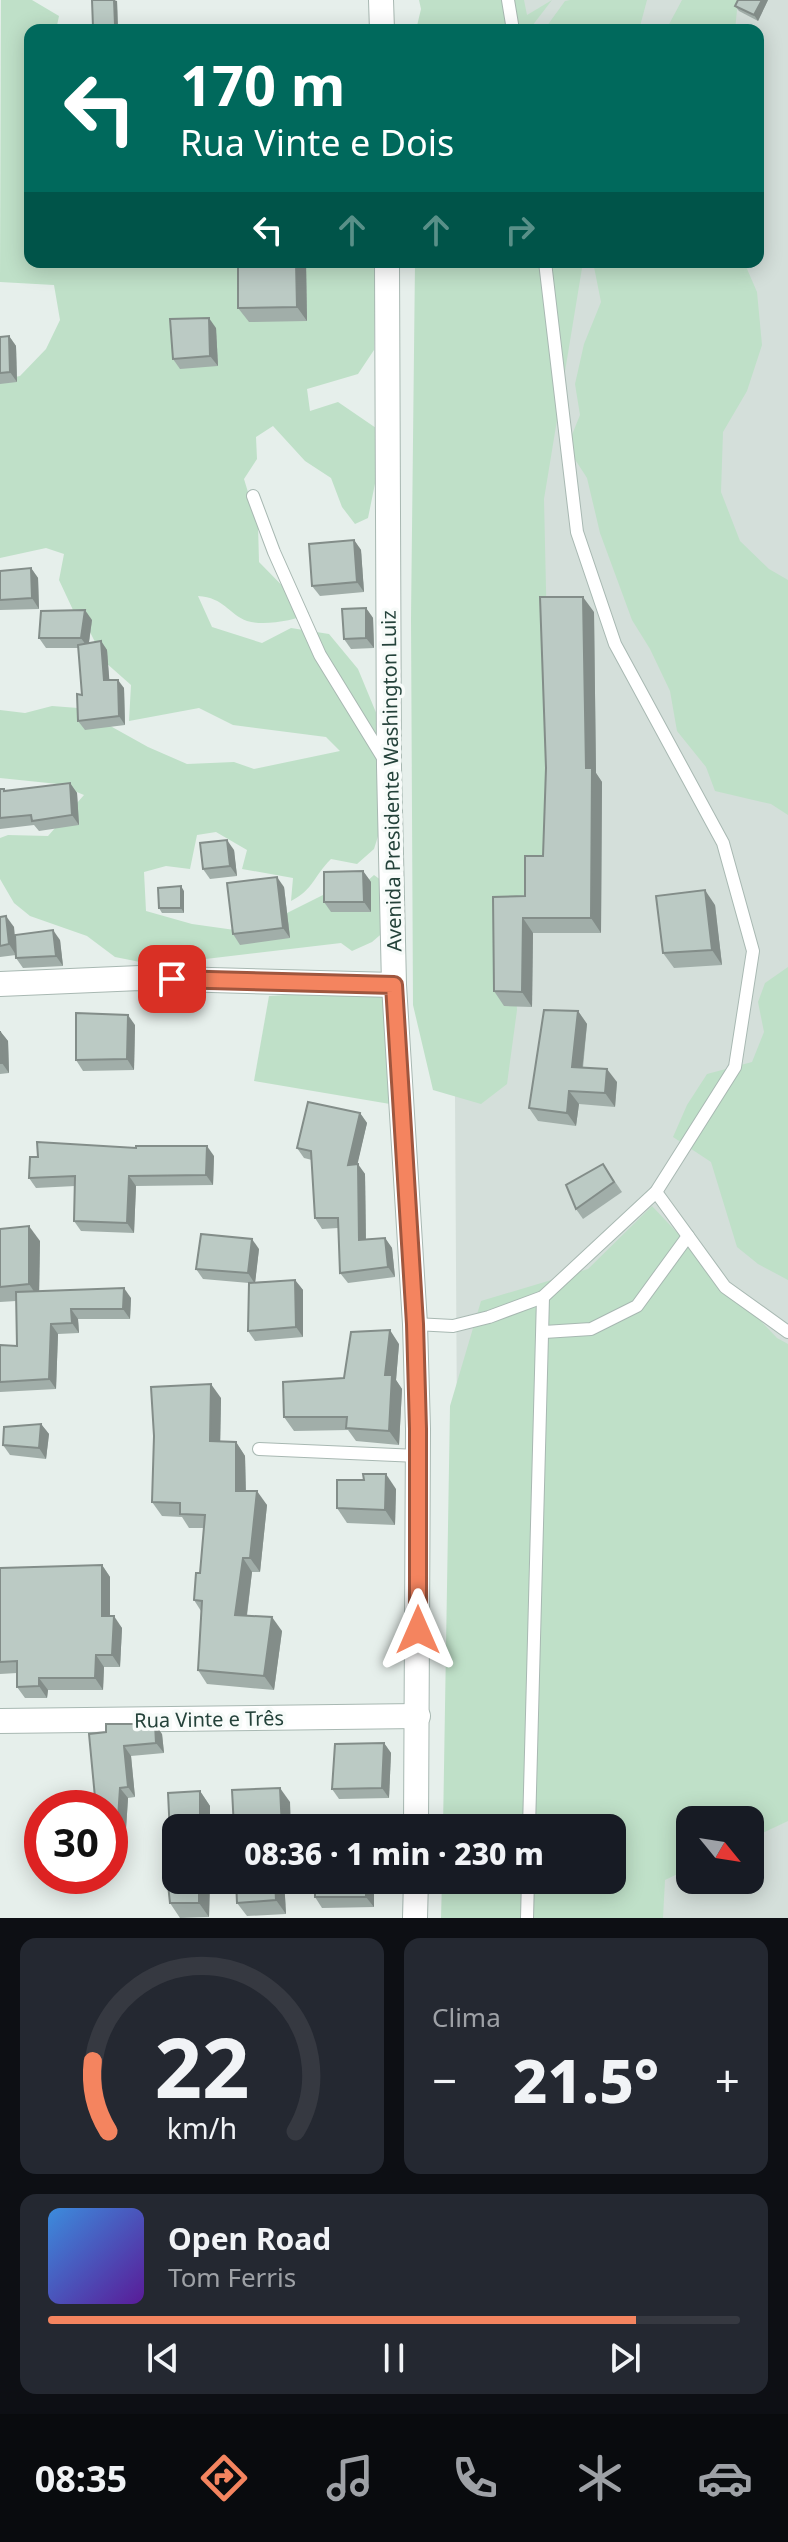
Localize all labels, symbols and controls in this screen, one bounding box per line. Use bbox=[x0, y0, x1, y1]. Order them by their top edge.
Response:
text: 170 m bbox=[180, 46, 345, 122]
icon: left bbox=[48, 56, 152, 160]
text: Rua Vinte e Dois bbox=[180, 118, 454, 167]
icon: left bbox=[246, 208, 290, 252]
icon: ahead bbox=[330, 208, 374, 252]
icon: ahead bbox=[414, 208, 458, 252]
icon: right bbox=[498, 208, 542, 252]
street label: Avenida Presidente Washington Luiz bbox=[375, 610, 407, 952]
pin bbox=[138, 945, 206, 1013]
icon: arrive bbox=[150, 957, 194, 1001]
position arrow bbox=[376, 1588, 460, 1672]
street label: Rua Vinte e Três bbox=[134, 1704, 284, 1734]
speed limit sign: 30 bbox=[24, 1790, 128, 1894]
north arrow bbox=[676, 1806, 764, 1894]
map controls bbox=[676, 1806, 764, 1894]
text: 08:36 · 1 min · 230 m bbox=[244, 1833, 544, 1874]
text: Clima bbox=[432, 1999, 501, 2035]
text: 22 bbox=[154, 2009, 250, 2122]
text: 21.5° bbox=[513, 2039, 659, 2121]
text: − bbox=[432, 2050, 457, 2110]
text: + bbox=[715, 2050, 740, 2110]
text: km/h bbox=[167, 2108, 237, 2147]
text: Open Road bbox=[168, 2218, 331, 2259]
text: Tom Ferris bbox=[168, 2259, 296, 2295]
icon: previous bbox=[141, 2336, 185, 2380]
icon: pause bbox=[372, 2336, 416, 2380]
icon: next bbox=[603, 2336, 647, 2380]
icon: directions bbox=[196, 2450, 252, 2506]
icon: music bbox=[322, 2450, 378, 2506]
icon: phone bbox=[447, 2450, 503, 2506]
icon: climate bbox=[572, 2450, 628, 2506]
icon: car bbox=[697, 2450, 753, 2506]
text: 08:35 bbox=[35, 2454, 127, 2503]

